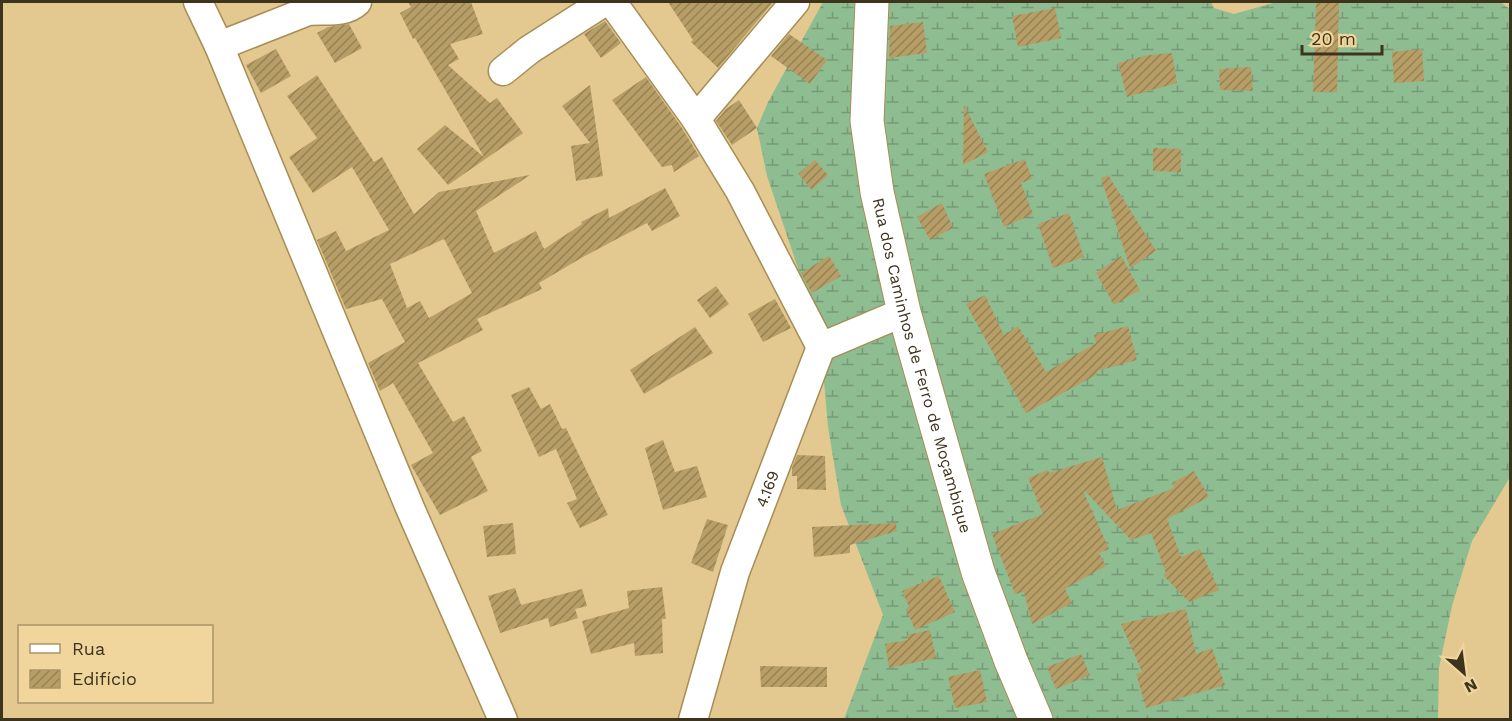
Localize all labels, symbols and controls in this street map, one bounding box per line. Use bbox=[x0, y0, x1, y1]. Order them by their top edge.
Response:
scale bar bbox=[1302, 18, 1382, 56]
text: 20 m bbox=[1311, 28, 1356, 49]
street label: Rua dos Caminhos de Ferro de Moçambique bbox=[869, 196, 975, 535]
street label: 4.169 bbox=[752, 468, 783, 510]
legend bbox=[18, 625, 213, 703]
text: Rua bbox=[72, 638, 105, 659]
north arrow bbox=[1434, 643, 1494, 703]
text: Edifício bbox=[72, 668, 137, 689]
text: N bbox=[1461, 675, 1481, 697]

